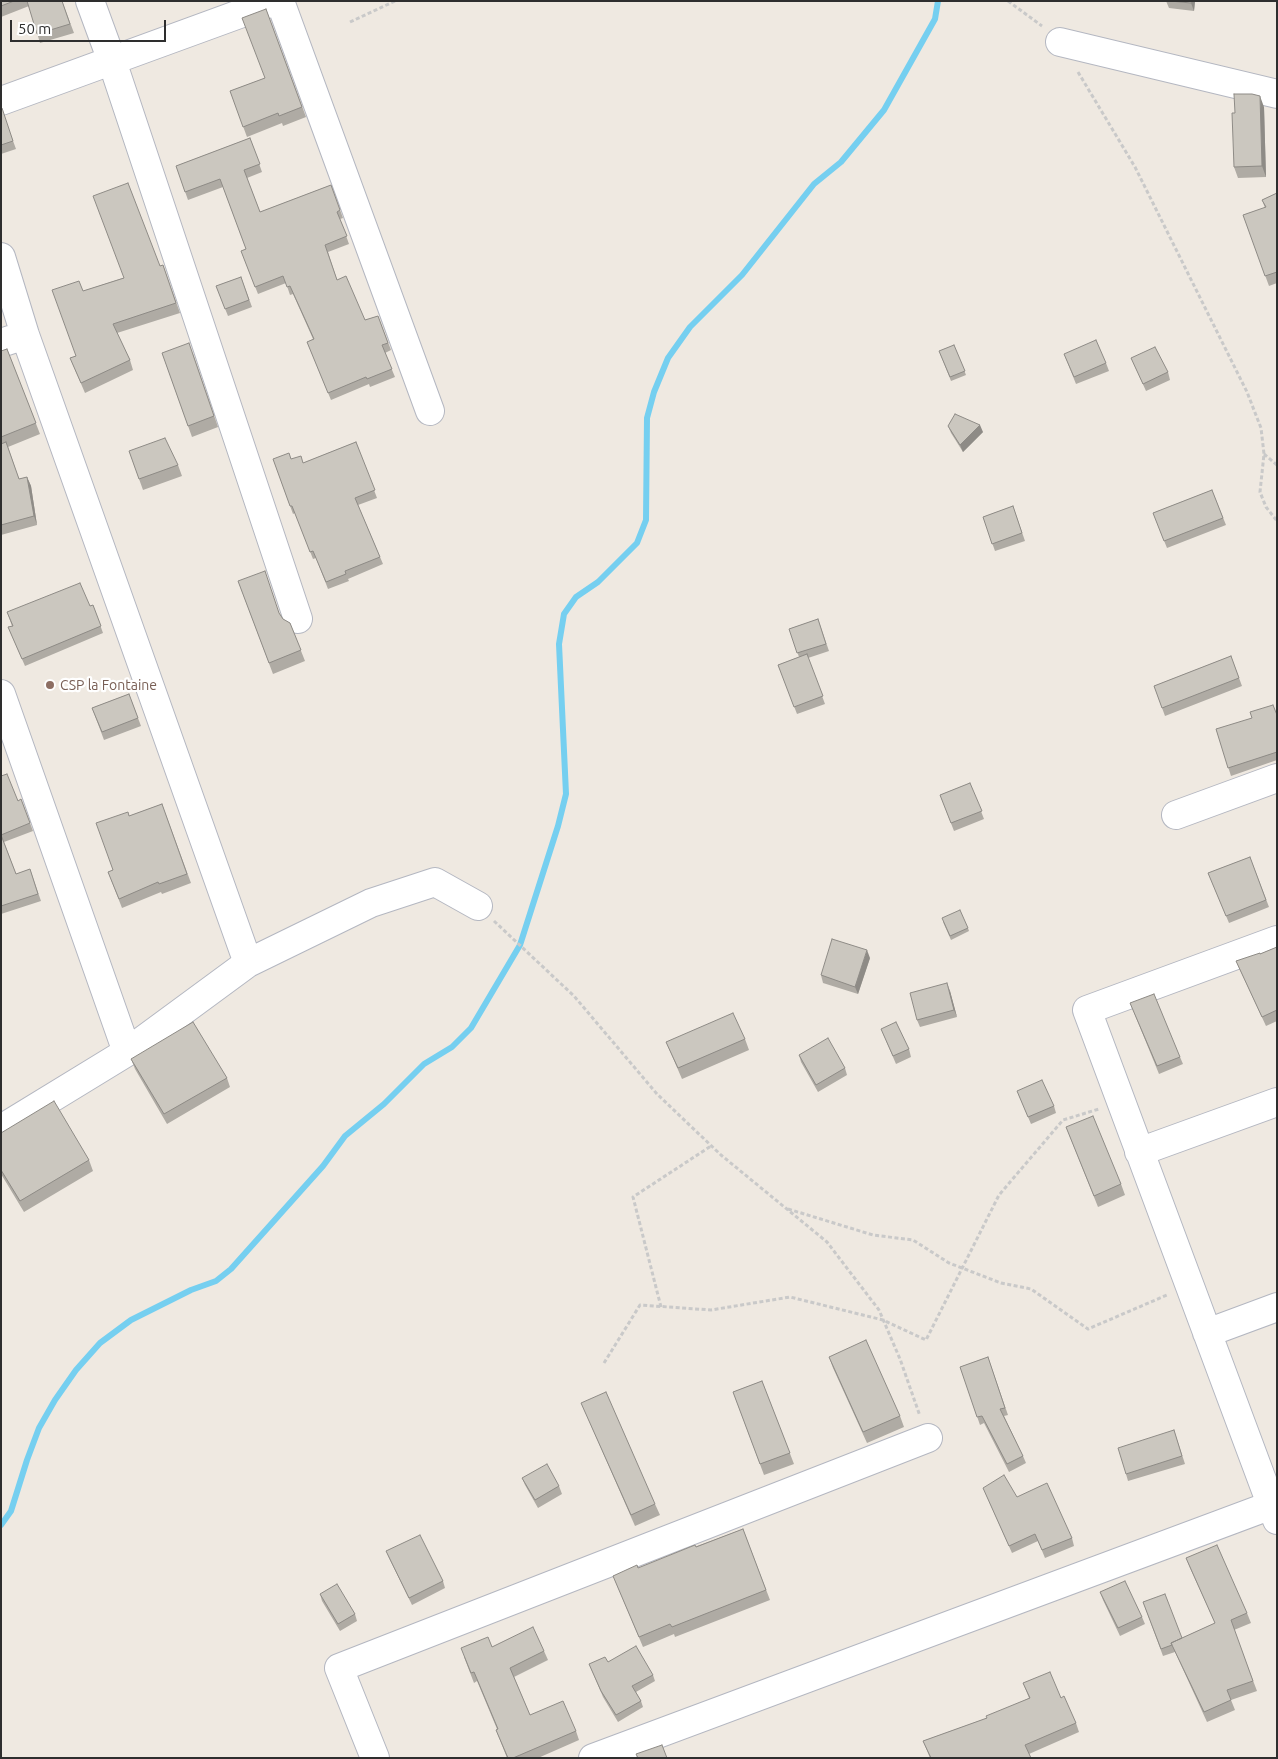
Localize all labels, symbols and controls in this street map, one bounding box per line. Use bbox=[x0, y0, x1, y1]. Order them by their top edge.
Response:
scale bar bbox=[12, 10, 169, 42]
text: 50 m bbox=[18, 20, 51, 37]
place label: CSP la Fontaine bbox=[60, 677, 157, 693]
marker: CSP la Fontaine bbox=[44, 679, 56, 691]

